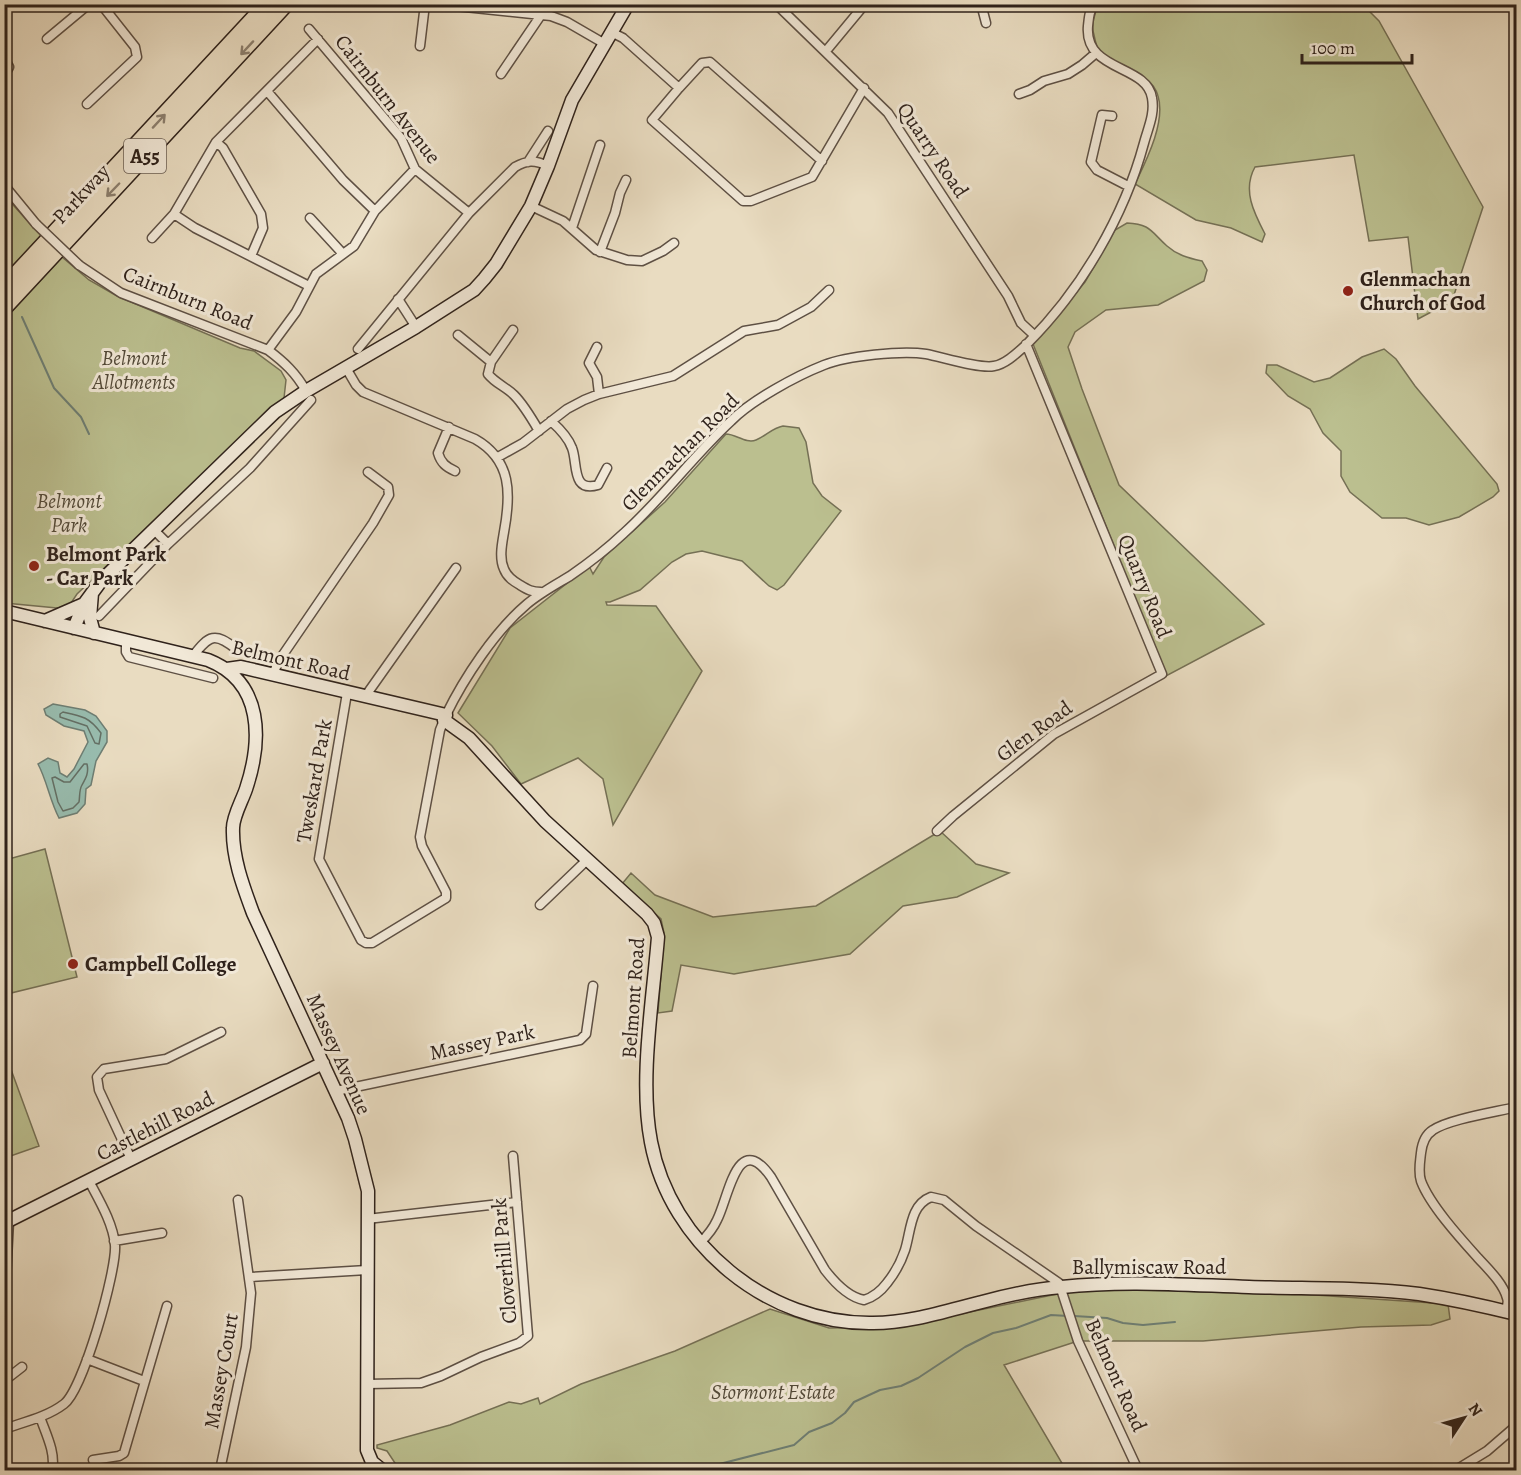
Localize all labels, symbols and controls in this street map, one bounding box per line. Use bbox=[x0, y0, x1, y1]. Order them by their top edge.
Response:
scale bar bbox=[1302, 27, 1412, 65]
street label: Cairnburn Avenue bbox=[329, 29, 447, 169]
text: 100 m bbox=[1311, 36, 1355, 60]
one-way arrow bbox=[240, 40, 254, 55]
street label: Quarry Road bbox=[891, 97, 976, 204]
one-way arrow bbox=[151, 114, 165, 129]
road number: A55 bbox=[124, 139, 166, 173]
street label: Parkway bbox=[46, 157, 116, 230]
one-way arrow bbox=[106, 182, 121, 197]
street label: Cairnburn Road bbox=[119, 259, 258, 337]
place label: Glenmachan Church of God bbox=[1360, 265, 1486, 317]
marker: Glenmachan Church of God bbox=[1341, 284, 1355, 298]
park label: Belmont Allotments bbox=[92, 344, 175, 396]
street label: Glenmachan Road bbox=[615, 386, 746, 517]
park label: Belmont Park bbox=[37, 487, 102, 539]
street label: Quarry Road bbox=[1112, 530, 1179, 643]
place label: Belmont Park - Car Park bbox=[46, 540, 166, 592]
marker: Belmont Park - Car Park bbox=[27, 559, 41, 573]
street label: Belmont Road bbox=[229, 633, 354, 687]
street label: Glen Road bbox=[990, 693, 1078, 768]
street label: Tweskard Park bbox=[289, 716, 339, 845]
street label: Belmont Road bbox=[615, 936, 651, 1059]
place label: Campbell College bbox=[85, 950, 237, 978]
marker: Campbell College bbox=[66, 957, 80, 971]
street label: Massey Avenue bbox=[300, 989, 378, 1119]
street label: Massey Park bbox=[427, 1017, 538, 1067]
street label: Castlehill Road bbox=[92, 1084, 219, 1168]
street label: Cloverhill Park bbox=[485, 1197, 523, 1325]
street label: Ballymiscaw Road bbox=[1072, 1253, 1227, 1281]
street label: Massey Court bbox=[197, 1311, 245, 1431]
street label: Belmont Road bbox=[1079, 1314, 1154, 1437]
park label: Stormont Estate bbox=[711, 1378, 835, 1406]
north arrow bbox=[1434, 1388, 1494, 1448]
text: N bbox=[1463, 1399, 1488, 1421]

